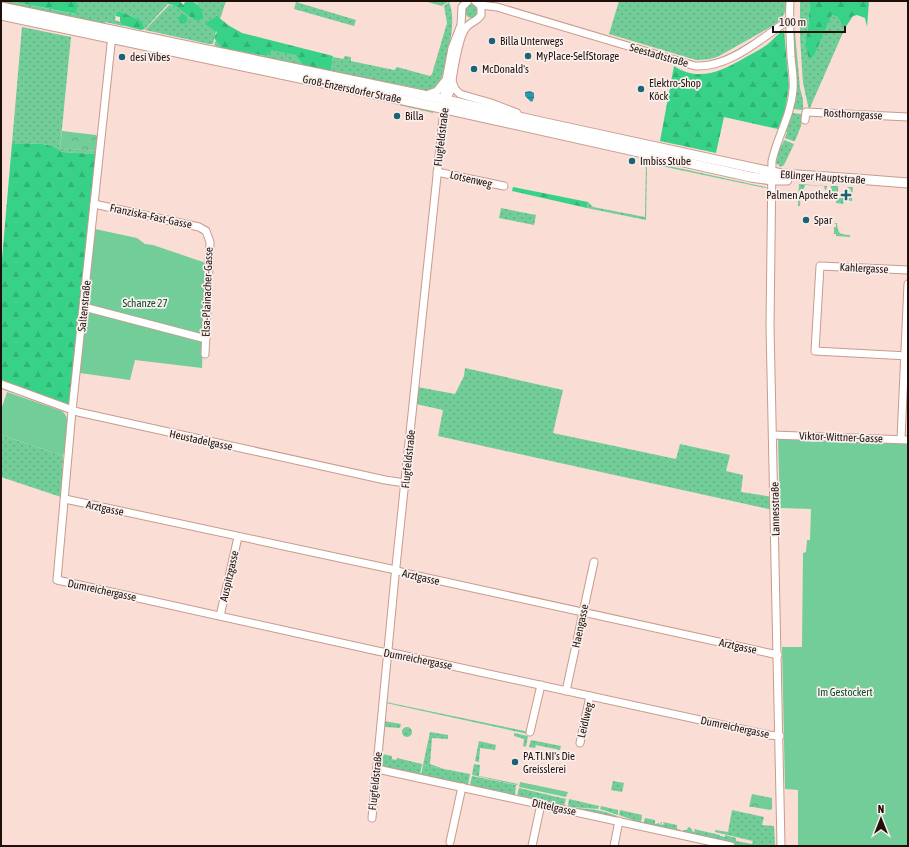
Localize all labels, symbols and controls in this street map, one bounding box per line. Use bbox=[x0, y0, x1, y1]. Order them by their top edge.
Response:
scale bar bbox=[773, 8, 845, 34]
text: 100 m bbox=[779, 15, 806, 29]
place label: Billa Unterwegs bbox=[500, 35, 563, 47]
marker: Billa Unterwegs bbox=[487, 36, 497, 46]
street label: Seestadtstraße bbox=[628, 41, 690, 69]
place label: MyPlace-SelfStorage bbox=[536, 50, 619, 62]
place label: desi Vibes bbox=[130, 51, 170, 63]
marker: MyPlace-SelfStorage bbox=[523, 51, 533, 61]
marker: desi Vibes bbox=[117, 52, 127, 62]
place label: McDonald's bbox=[482, 63, 529, 75]
marker: McDonald's bbox=[469, 64, 479, 74]
street label: Groß-Enzersdorfer Straße bbox=[302, 73, 402, 105]
place label: Elektro-Shop Köck bbox=[649, 77, 701, 102]
marker: Elektro-Shop Köck bbox=[636, 84, 646, 94]
street label: Rosthorngasse bbox=[823, 106, 883, 122]
street label: Flugfeldstraße bbox=[431, 107, 451, 167]
place label: Billa bbox=[405, 110, 424, 122]
marker: Billa bbox=[392, 111, 402, 121]
place label: Imbiss Stube bbox=[640, 155, 691, 167]
marker: Imbiss Stube bbox=[627, 156, 637, 166]
street label: Lotsenweg bbox=[449, 168, 494, 190]
street label: Eßlinger Hauptstraße bbox=[780, 168, 866, 186]
place label: Palmen Apotheke bbox=[766, 189, 838, 201]
marker: Palmen Apotheke bbox=[841, 190, 851, 200]
street label: Franziska-Fast-Gasse bbox=[109, 201, 193, 231]
place label: Spar bbox=[814, 214, 833, 226]
marker: Spar bbox=[801, 215, 811, 225]
street label: Elsa-Plainacher-Gasse bbox=[199, 247, 215, 337]
street label: Kahlergasse bbox=[839, 261, 889, 275]
street label: Saltenstraße bbox=[75, 280, 93, 332]
park label: Schanze 27 bbox=[122, 297, 168, 309]
street label: Heustadelgasse bbox=[168, 427, 234, 453]
street label: Flugfeldstraße bbox=[399, 429, 417, 489]
street label: Viktor-Wittner-Gasse bbox=[799, 430, 883, 444]
street label: Lannesstraße bbox=[769, 482, 781, 536]
street label: Arztgasse bbox=[85, 498, 125, 518]
street label: Auspitzgasse bbox=[217, 549, 241, 603]
street label: Arztgasse bbox=[401, 567, 441, 587]
street label: Dumreichergasse bbox=[67, 577, 137, 603]
street label: Haengasse bbox=[570, 603, 590, 649]
street label: Arztgasse bbox=[718, 636, 758, 656]
street label: Dumreichergasse bbox=[383, 646, 453, 672]
park label: Im Gestockert bbox=[817, 686, 873, 698]
street label: Leidlweg bbox=[575, 701, 595, 739]
street label: Dumreichergasse bbox=[700, 714, 770, 740]
place label: PA.TI.NI's Die Greisslerei bbox=[523, 750, 575, 775]
street label: Flugfeldstraße bbox=[366, 751, 384, 811]
marker: PA.TI.NI's Die Greisslerei bbox=[510, 757, 520, 767]
street label: Dittelgasse bbox=[531, 796, 577, 818]
north arrow bbox=[861, 799, 901, 839]
text: N bbox=[878, 803, 884, 815]

